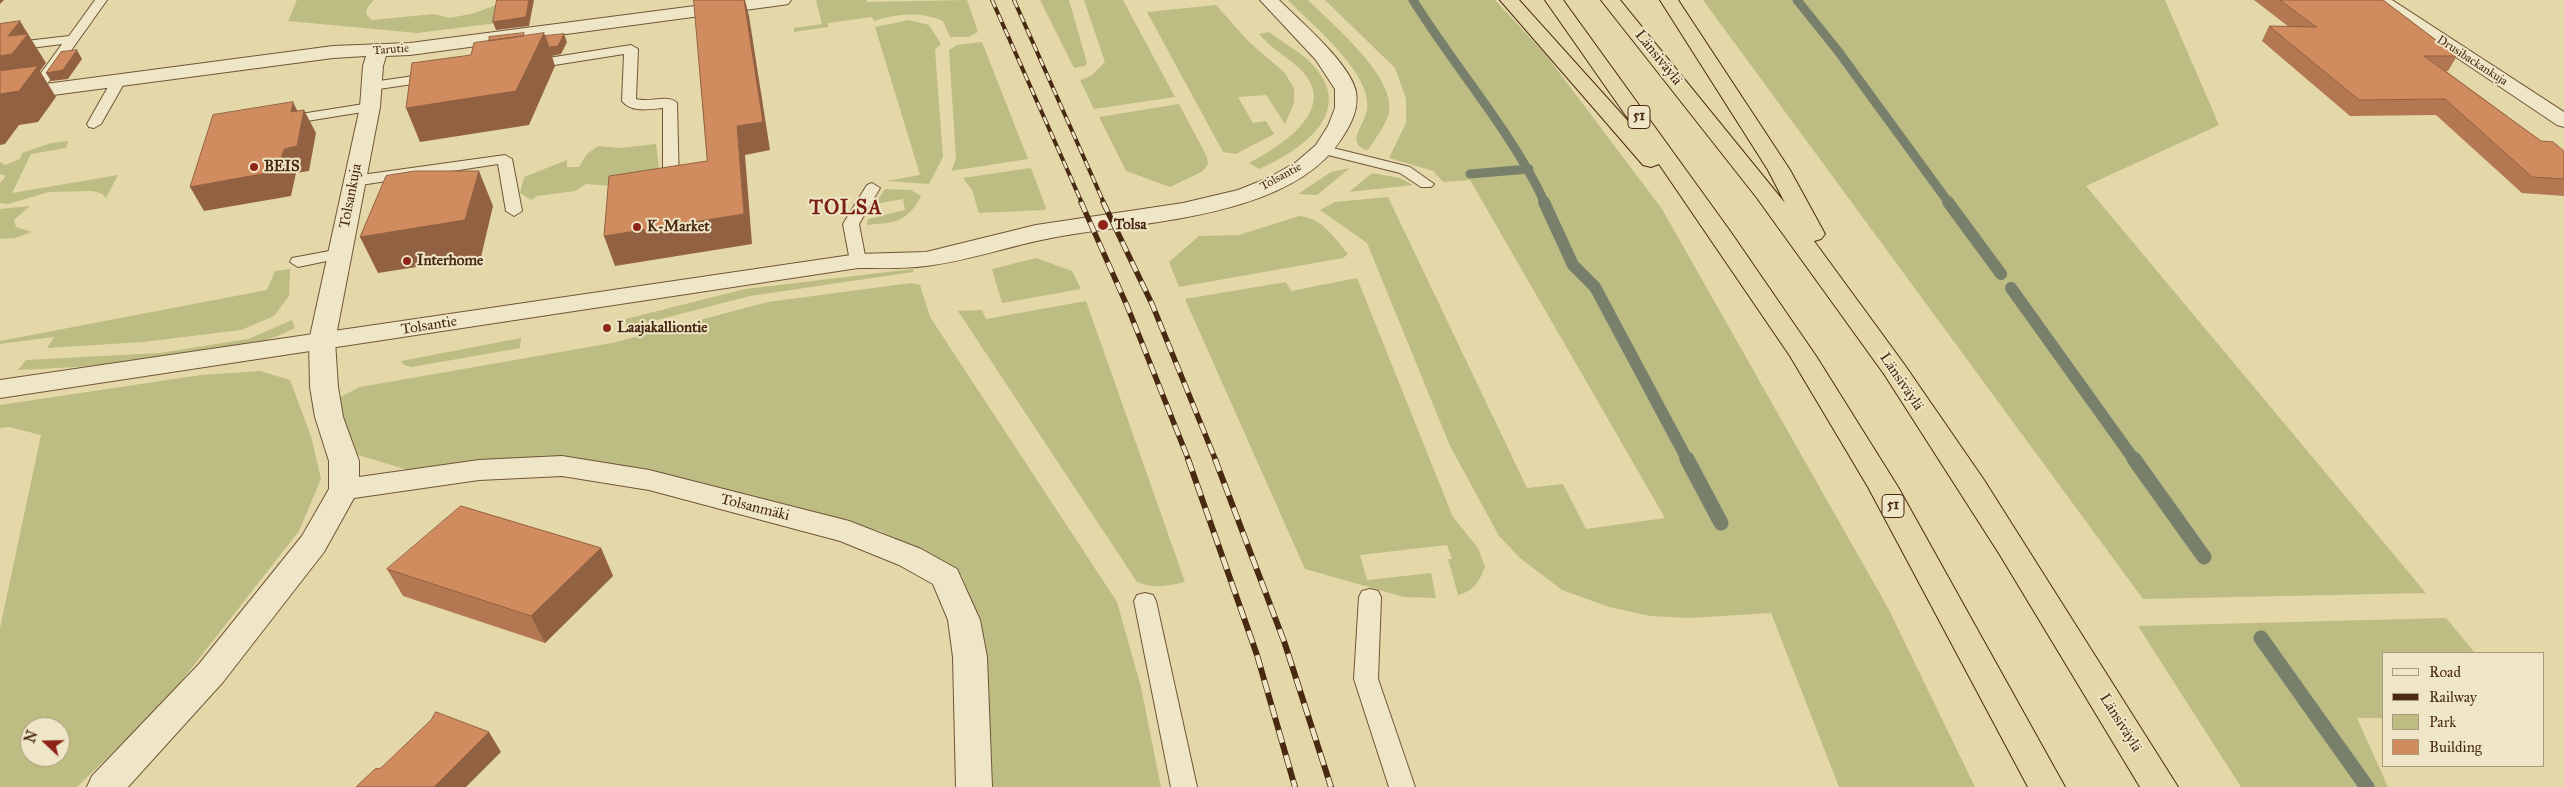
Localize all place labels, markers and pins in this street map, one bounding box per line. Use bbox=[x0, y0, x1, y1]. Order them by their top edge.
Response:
place label: BEIS bbox=[264, 158, 300, 176]
marker: BEIS bbox=[248, 161, 260, 173]
place label: Tolsa bbox=[1114, 216, 1146, 234]
place label: K-Market bbox=[647, 218, 710, 236]
marker: Tolsa bbox=[1096, 218, 1110, 232]
marker: K-Market bbox=[631, 221, 643, 233]
place label: Interhome bbox=[417, 252, 483, 270]
marker: Interhome bbox=[401, 255, 413, 267]
place label: Laajakalliontie bbox=[617, 319, 708, 337]
marker: Laajakalliontie bbox=[601, 322, 613, 334]

